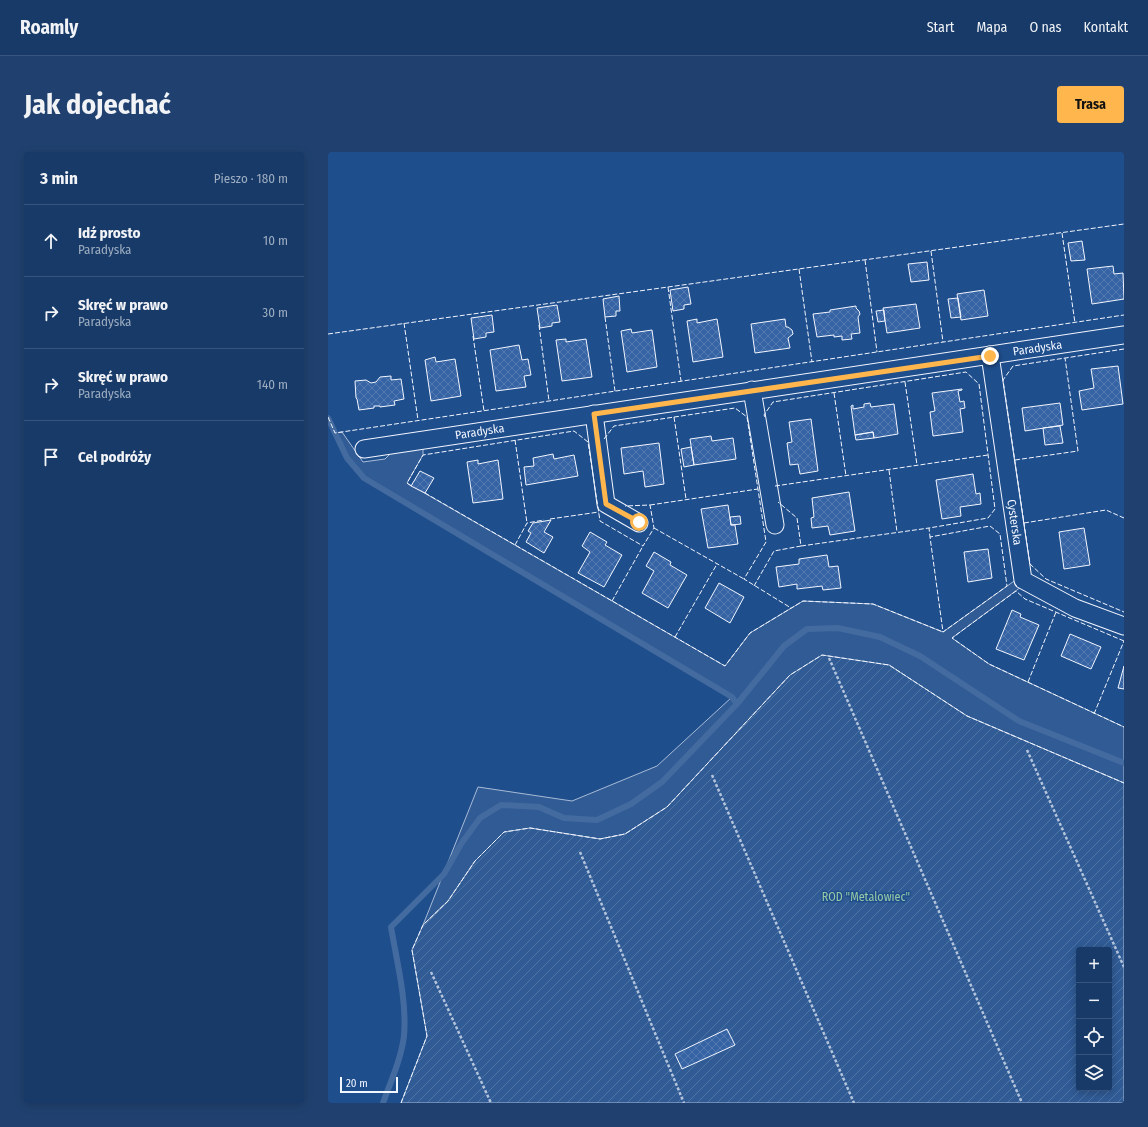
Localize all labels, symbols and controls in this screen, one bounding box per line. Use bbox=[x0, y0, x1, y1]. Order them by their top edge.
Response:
text: Roamly bbox=[20, 16, 78, 39]
text: Start bbox=[927, 19, 954, 36]
text: Mapa bbox=[976, 19, 1007, 36]
text: O nas bbox=[1029, 19, 1062, 36]
text: Kontakt bbox=[1084, 19, 1128, 36]
button: Trasa bbox=[1057, 86, 1124, 123]
text: Jak dojechać bbox=[24, 88, 171, 121]
text: 3 min bbox=[40, 168, 78, 189]
text: Pieszo · 180 m bbox=[214, 171, 288, 186]
text: Idź prosto bbox=[78, 224, 140, 242]
icon: ahead bbox=[40, 230, 62, 252]
text: 10 m bbox=[263, 233, 288, 248]
text: Paradyska bbox=[78, 242, 131, 257]
text: Skręć w prawo bbox=[78, 296, 168, 314]
icon: right bbox=[40, 302, 62, 324]
text: 30 m bbox=[262, 305, 288, 320]
text: Paradyska bbox=[78, 314, 131, 329]
street label: Paradyska bbox=[1012, 337, 1063, 359]
route end bbox=[981, 347, 999, 365]
text: Skręć w prawo bbox=[78, 368, 168, 386]
icon: right bbox=[40, 374, 62, 396]
text: 140 m bbox=[257, 377, 288, 392]
text: Paradyska bbox=[78, 386, 131, 401]
street label: Paradyska bbox=[454, 421, 505, 442]
icon: arrive bbox=[40, 446, 62, 468]
text: Cel podróży bbox=[78, 448, 151, 466]
street label: Cysterska bbox=[1004, 498, 1025, 546]
route start bbox=[630, 513, 648, 531]
park label: ROD "Metalowiec" bbox=[822, 890, 910, 904]
map controls bbox=[1076, 947, 1112, 1091]
button: + bbox=[1076, 947, 1112, 983]
button: − bbox=[1076, 983, 1112, 1019]
button: locate bbox=[1076, 1019, 1112, 1055]
button: layers bbox=[1076, 1055, 1112, 1091]
scale bar bbox=[340, 1075, 398, 1094]
text: 20 m bbox=[346, 1077, 368, 1090]

